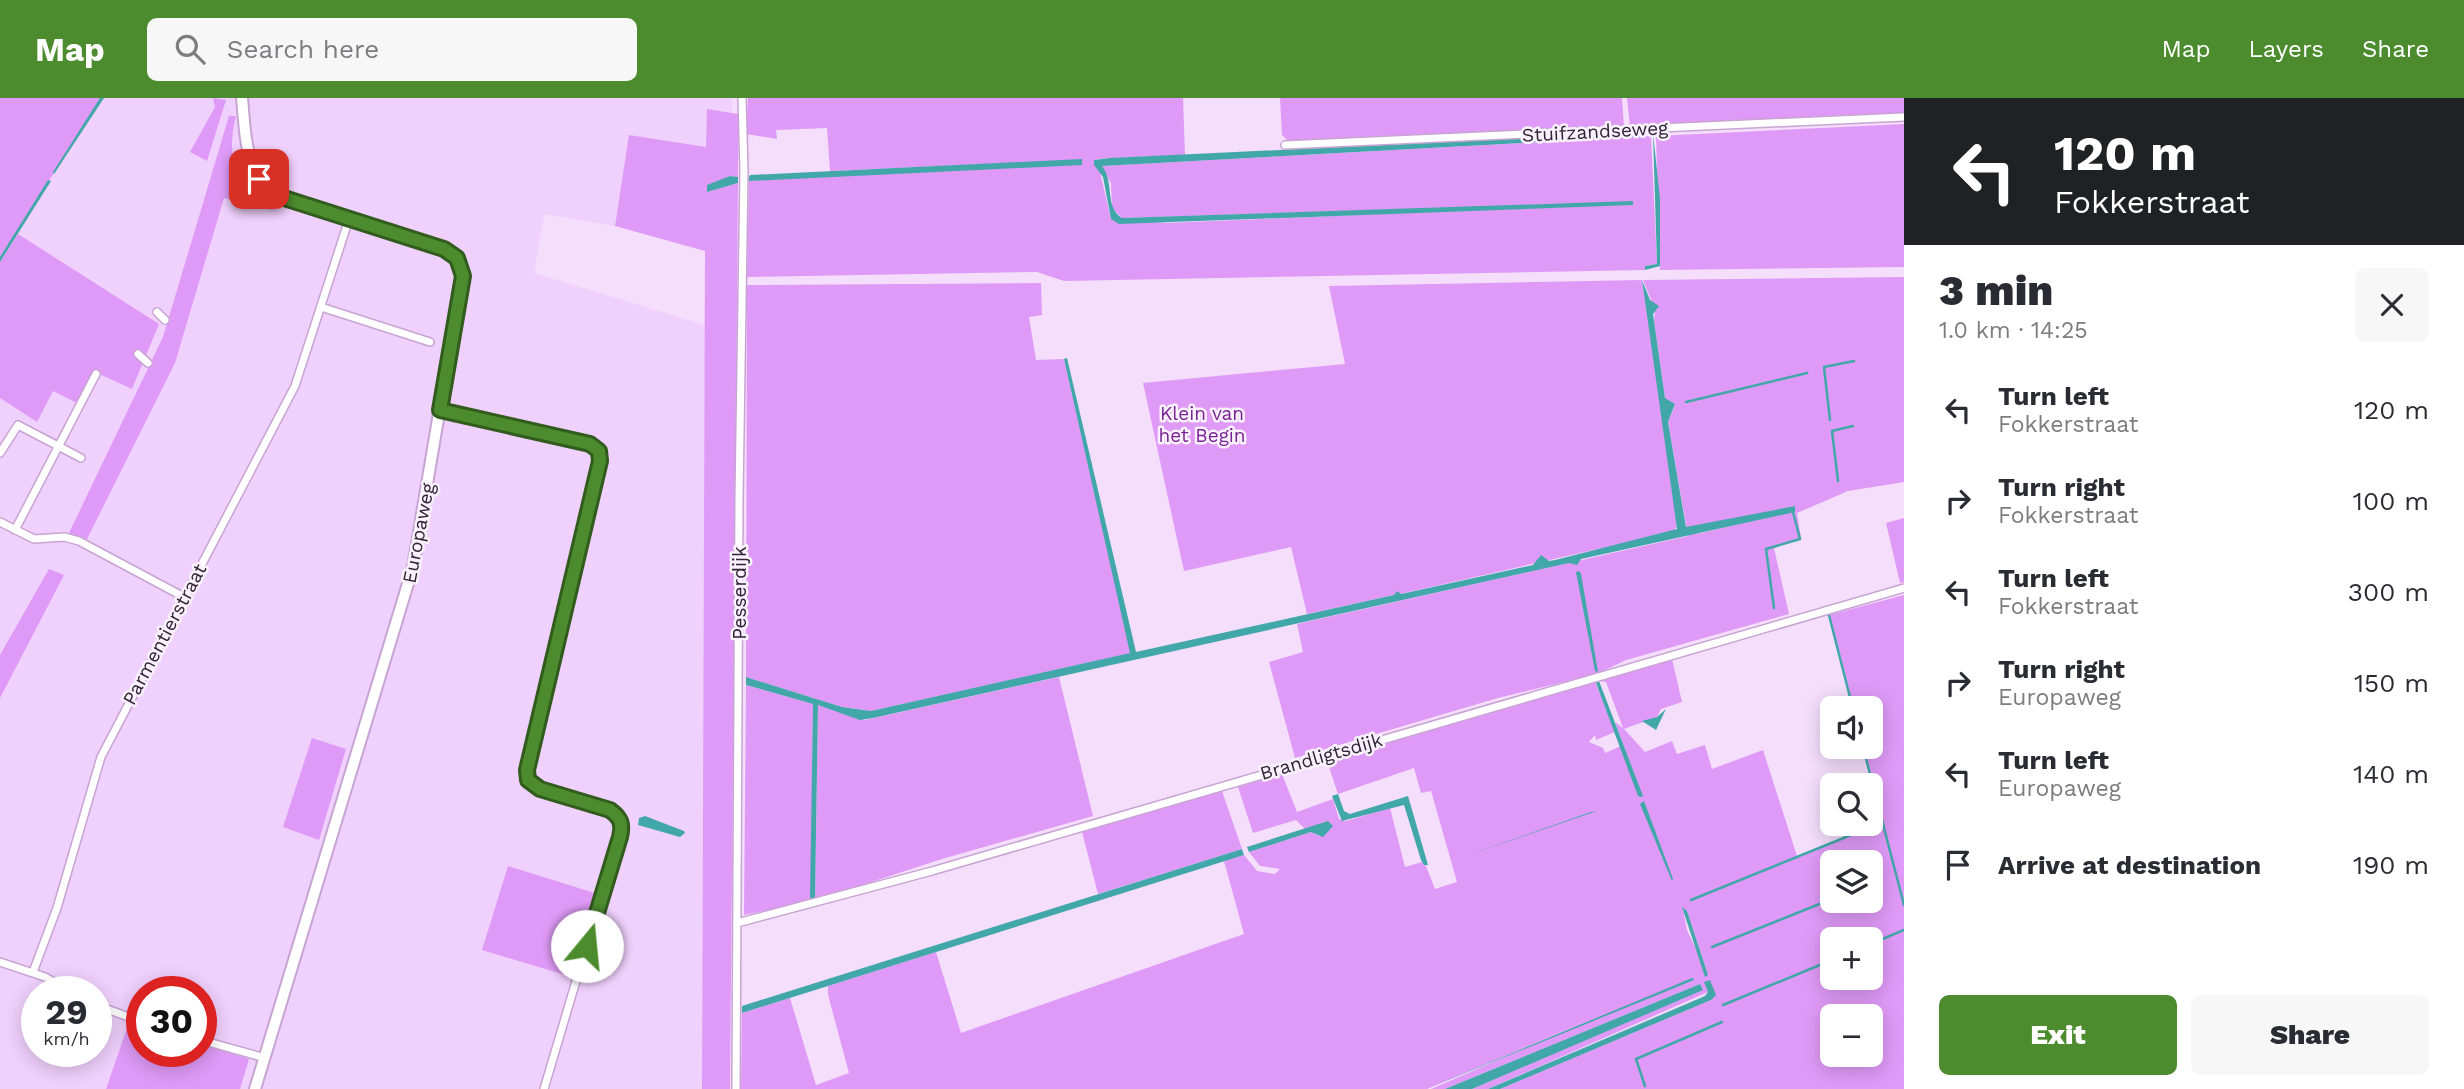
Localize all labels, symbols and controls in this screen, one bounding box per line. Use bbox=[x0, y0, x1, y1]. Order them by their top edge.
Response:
search box bbox=[147, 18, 637, 81]
text: Map bbox=[35, 30, 105, 69]
icon: search bbox=[171, 30, 209, 68]
text: Search here bbox=[227, 34, 379, 64]
text: Map bbox=[2162, 35, 2210, 63]
text: Layers bbox=[2248, 35, 2324, 63]
text: Share bbox=[2362, 35, 2429, 63]
street label: Stuifzandseweg bbox=[1521, 116, 1670, 147]
text: 120 m bbox=[2054, 124, 2196, 182]
icon: left bbox=[1939, 126, 2030, 217]
pin bbox=[229, 149, 289, 209]
icon: arrive bbox=[240, 160, 278, 198]
text: Fokkerstraat bbox=[2054, 183, 2249, 221]
text: 3 min bbox=[1939, 266, 2053, 315]
button: close bbox=[2355, 268, 2429, 342]
text: 1.0 km · 14:25 bbox=[1939, 317, 2088, 344]
text: Turn left bbox=[1998, 381, 2109, 411]
icon: left bbox=[1939, 391, 1977, 429]
text: 120 m bbox=[2354, 395, 2429, 425]
park label: Klein van het Begin bbox=[1158, 402, 1246, 447]
text: Fokkerstraat bbox=[1998, 411, 2138, 438]
text: Turn right bbox=[1998, 472, 2125, 502]
street label: Europaweg bbox=[398, 480, 440, 585]
icon: right bbox=[1939, 482, 1977, 520]
text: 100 m bbox=[2353, 486, 2429, 516]
text: Fokkerstraat bbox=[1998, 502, 2138, 529]
street label: Pesserdijk bbox=[728, 546, 751, 640]
street label: Parmentierstraat bbox=[118, 560, 211, 709]
text: Turn left bbox=[1998, 563, 2109, 593]
icon: left bbox=[1939, 573, 1977, 611]
text: 300 m bbox=[2348, 577, 2429, 607]
text: Fokkerstraat bbox=[1998, 593, 2138, 620]
text: Turn right bbox=[1998, 654, 2125, 684]
icon: right bbox=[1939, 664, 1977, 702]
text: 150 m bbox=[2354, 668, 2429, 698]
text: Europaweg bbox=[1998, 684, 2121, 711]
map controls bbox=[1820, 696, 1883, 1067]
button: sound bbox=[1820, 696, 1883, 759]
street label: Brandligtsdijk bbox=[1257, 728, 1385, 785]
text: Turn left bbox=[1998, 745, 2109, 775]
icon: left bbox=[1939, 755, 1977, 793]
text: 140 m bbox=[2353, 759, 2429, 789]
button: search bbox=[1820, 773, 1883, 836]
text: Europaweg bbox=[1998, 775, 2121, 802]
icon: arrive bbox=[1939, 846, 1977, 884]
button: layers bbox=[1820, 850, 1883, 913]
text: Arrive at destination bbox=[1998, 850, 2261, 880]
text: 190 m bbox=[2353, 850, 2429, 880]
position arrow bbox=[550, 909, 624, 983]
button: + bbox=[1820, 927, 1883, 990]
speed limit sign: 30 bbox=[126, 976, 217, 1067]
text: 29 bbox=[45, 991, 88, 1033]
button: Exit bbox=[1939, 995, 2177, 1075]
button: Share bbox=[2191, 995, 2429, 1075]
button: − bbox=[1820, 1004, 1883, 1067]
text: km/h bbox=[43, 1028, 90, 1049]

